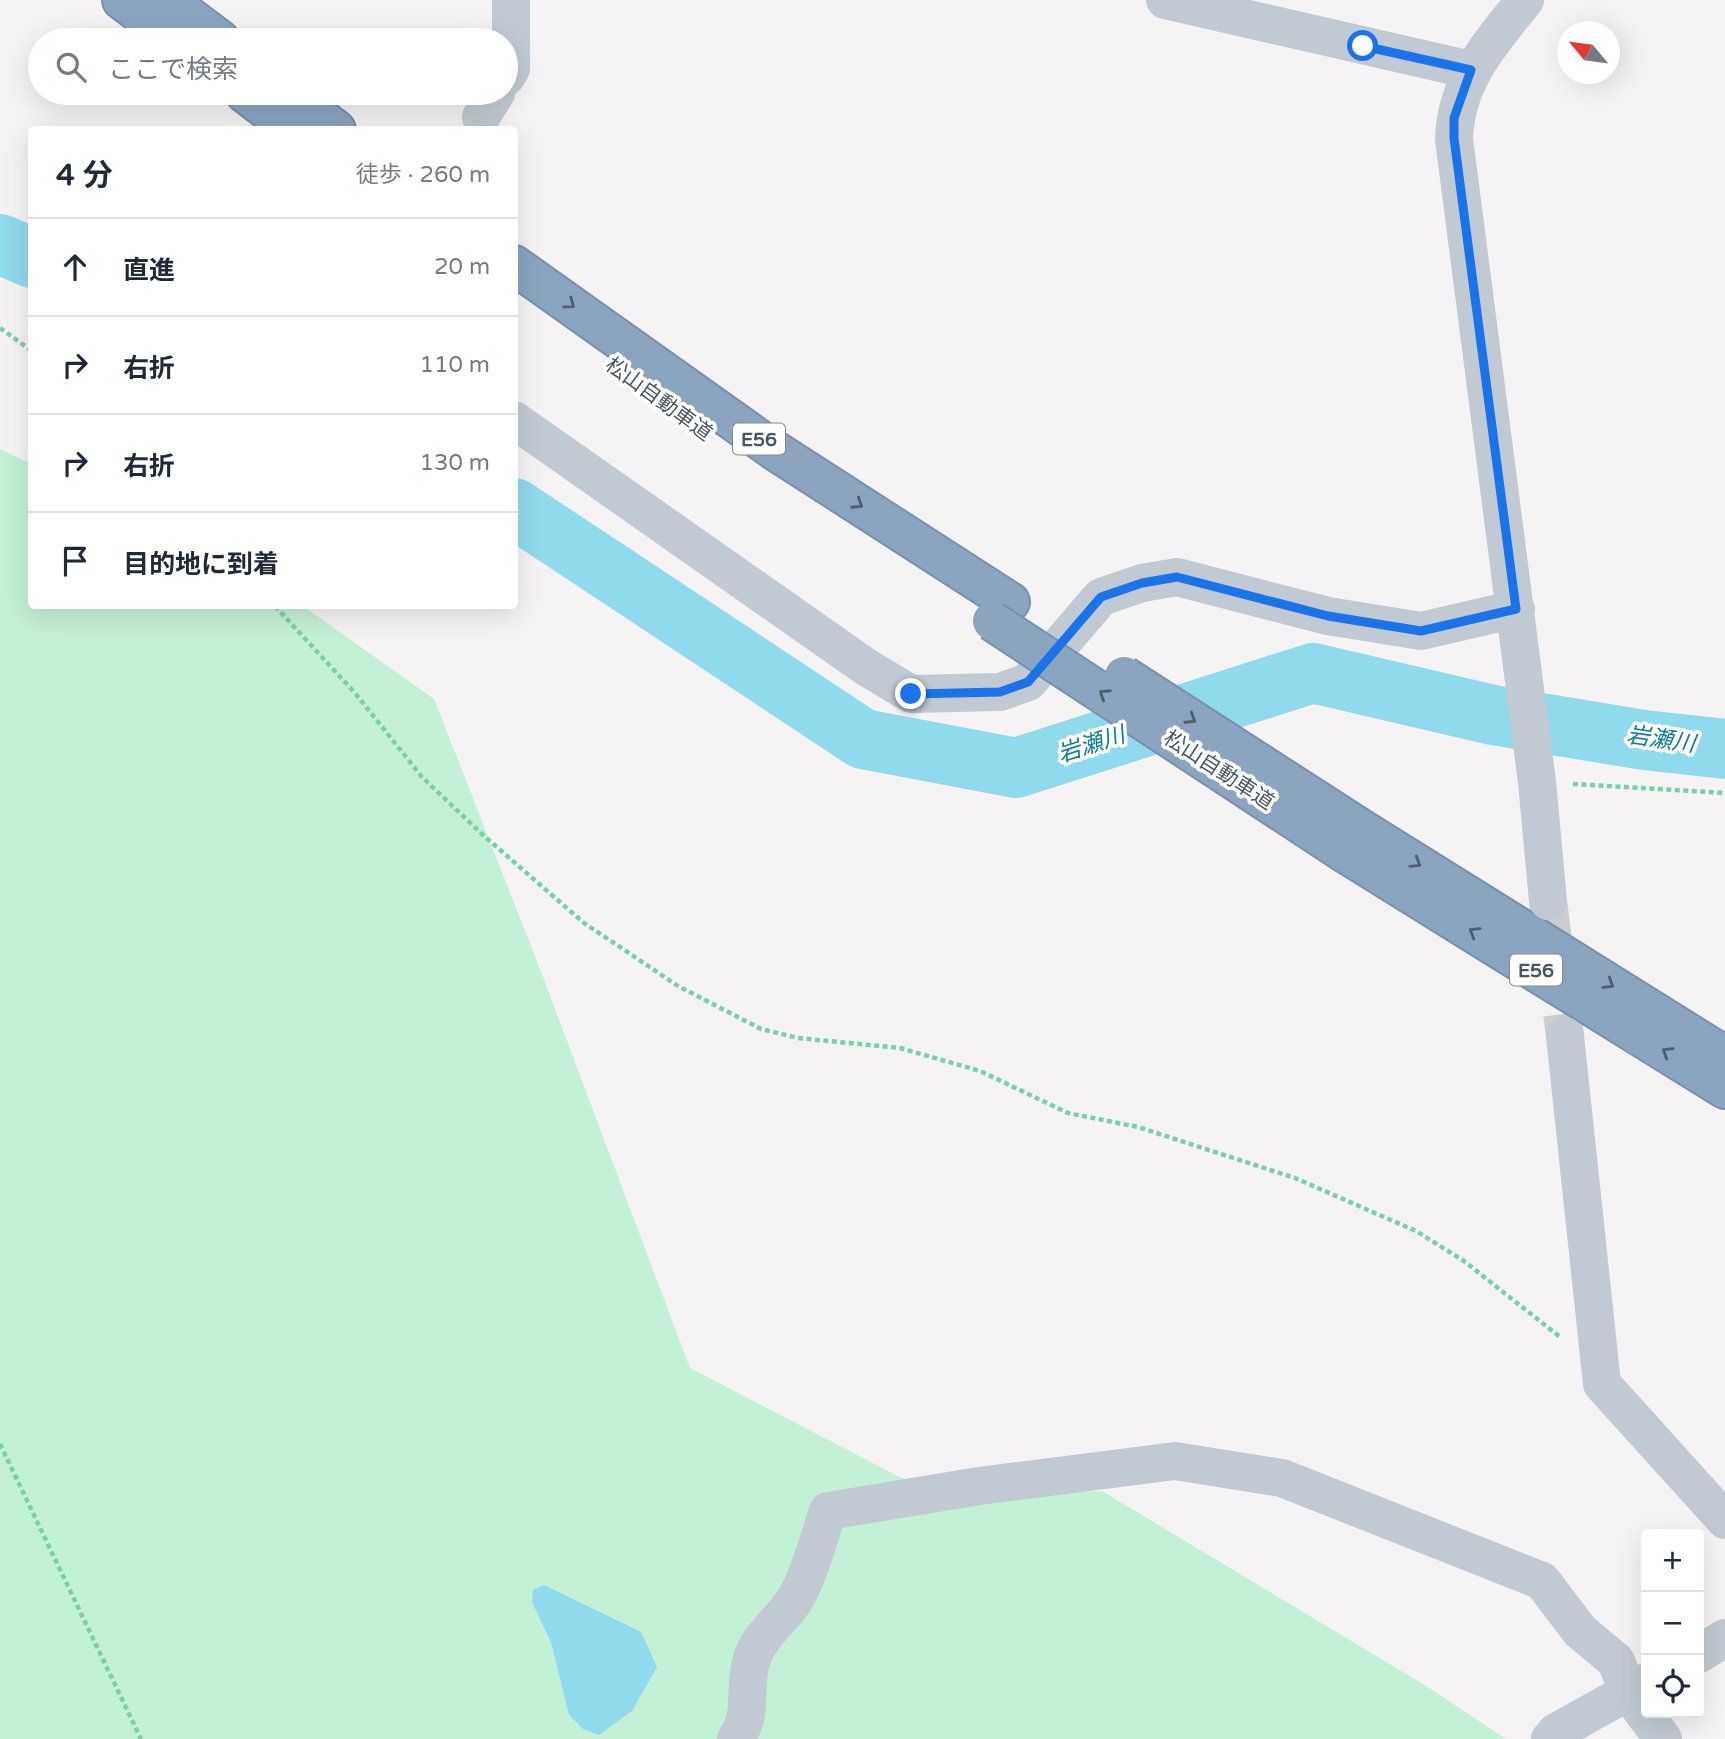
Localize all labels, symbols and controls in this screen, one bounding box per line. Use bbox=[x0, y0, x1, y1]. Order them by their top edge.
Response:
north arrow bbox=[1557, 21, 1620, 84]
search box bbox=[28, 28, 518, 105]
route start bbox=[1347, 30, 1378, 61]
icon: search bbox=[52, 48, 90, 86]
text: ここで検索 bbox=[108, 54, 238, 85]
text: 4 分 bbox=[56, 157, 113, 194]
text: 徒歩 · 260 m bbox=[356, 161, 490, 189]
icon: ahead bbox=[56, 248, 94, 286]
text: 20 m bbox=[434, 253, 490, 281]
text: 直進 bbox=[123, 255, 175, 286]
one-way arrow bbox=[562, 296, 575, 309]
icon: right bbox=[56, 346, 94, 384]
text: 110 m bbox=[420, 351, 490, 379]
street label: 松山自動車道 bbox=[600, 352, 717, 447]
text: 右折 bbox=[123, 353, 175, 384]
road number: E56 bbox=[733, 424, 785, 454]
icon: right bbox=[56, 444, 94, 482]
text: 130 m bbox=[420, 449, 490, 477]
text: 右折 bbox=[123, 451, 175, 482]
one-way arrow bbox=[850, 495, 863, 508]
icon: arrive bbox=[56, 542, 94, 580]
text: 目的地に到着 bbox=[123, 549, 279, 580]
route end bbox=[895, 678, 926, 709]
one-way arrow bbox=[1099, 690, 1112, 703]
one-way arrow bbox=[1183, 711, 1196, 723]
water label: 岩瀬川 bbox=[1054, 720, 1131, 769]
water label: 岩瀬川 bbox=[1625, 721, 1700, 759]
street label: 松山自動車道 bbox=[1159, 726, 1278, 815]
one-way arrow bbox=[1409, 855, 1422, 868]
one-way arrow bbox=[1469, 928, 1482, 941]
road number: E56 bbox=[1510, 954, 1562, 986]
one-way arrow bbox=[1602, 975, 1615, 988]
one-way arrow bbox=[1662, 1048, 1675, 1061]
map controls bbox=[1641, 1529, 1704, 1718]
button: + bbox=[1641, 1529, 1704, 1592]
button: − bbox=[1641, 1592, 1704, 1655]
button: locate bbox=[1641, 1655, 1704, 1718]

